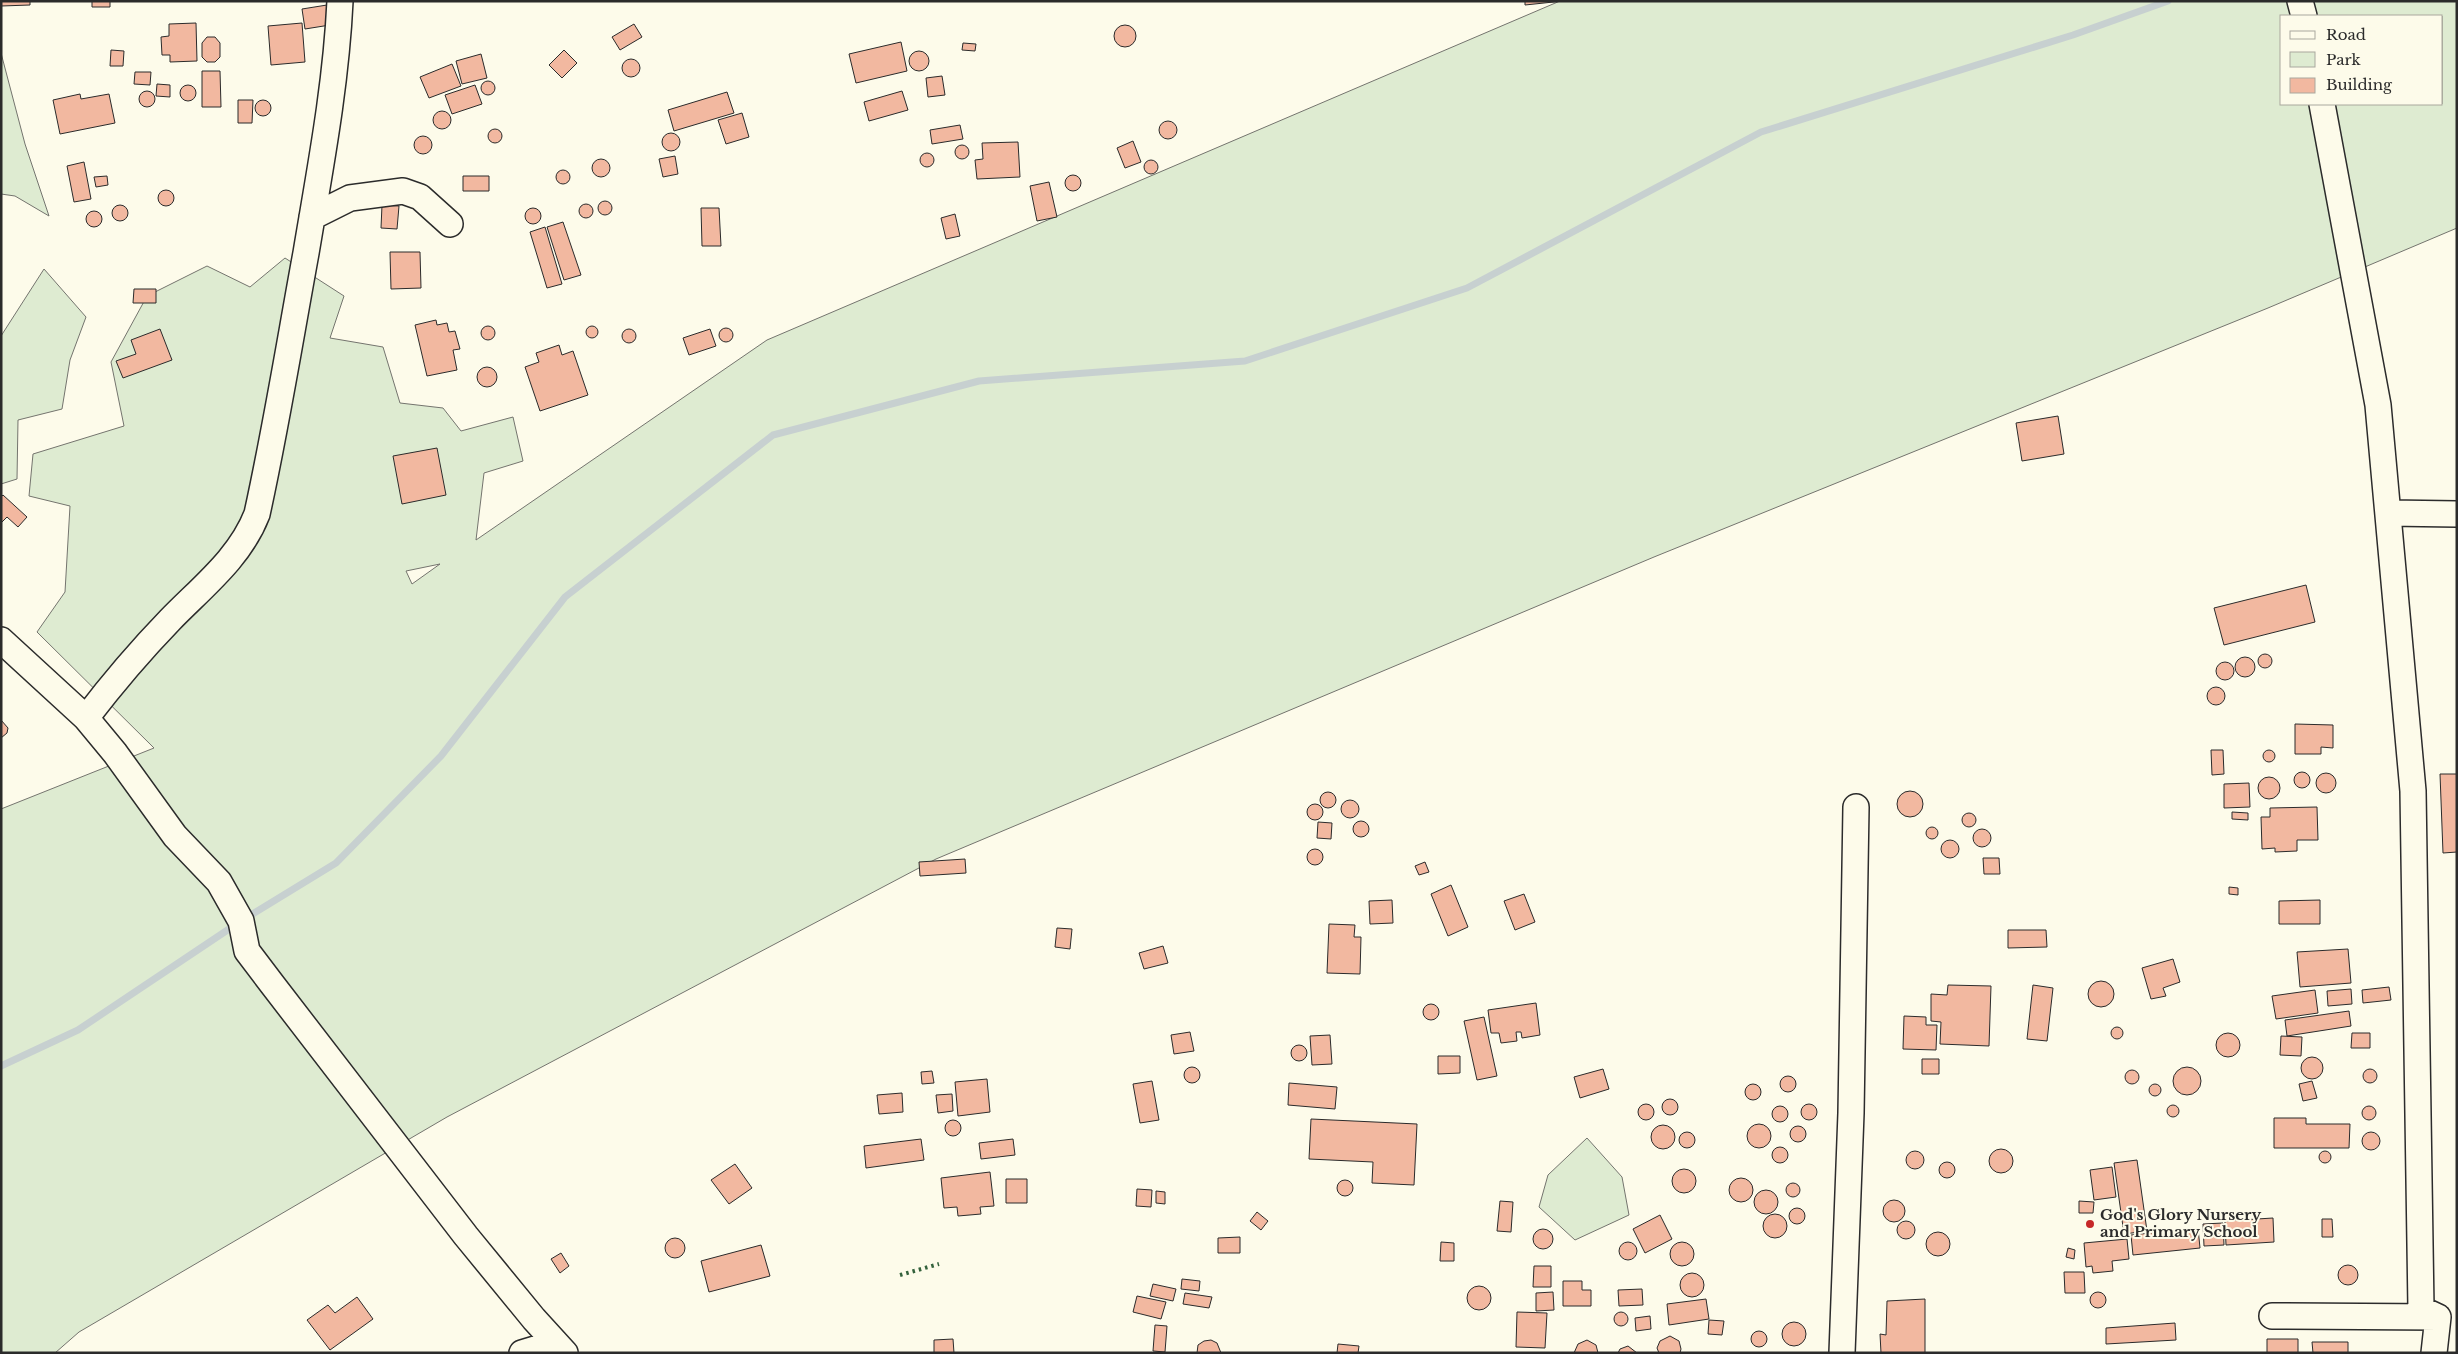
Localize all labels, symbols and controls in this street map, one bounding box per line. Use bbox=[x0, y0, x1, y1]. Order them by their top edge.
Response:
legend bbox=[2280, 15, 2443, 105]
text: Road bbox=[2326, 25, 2366, 44]
text: Park bbox=[2326, 50, 2362, 69]
text: Building bbox=[2326, 75, 2393, 94]
place label: God's Glory Nursery and Primary School bbox=[2100, 1205, 2262, 1241]
marker: God's Glory Nursery and Primary School bbox=[2084, 1218, 2096, 1230]

